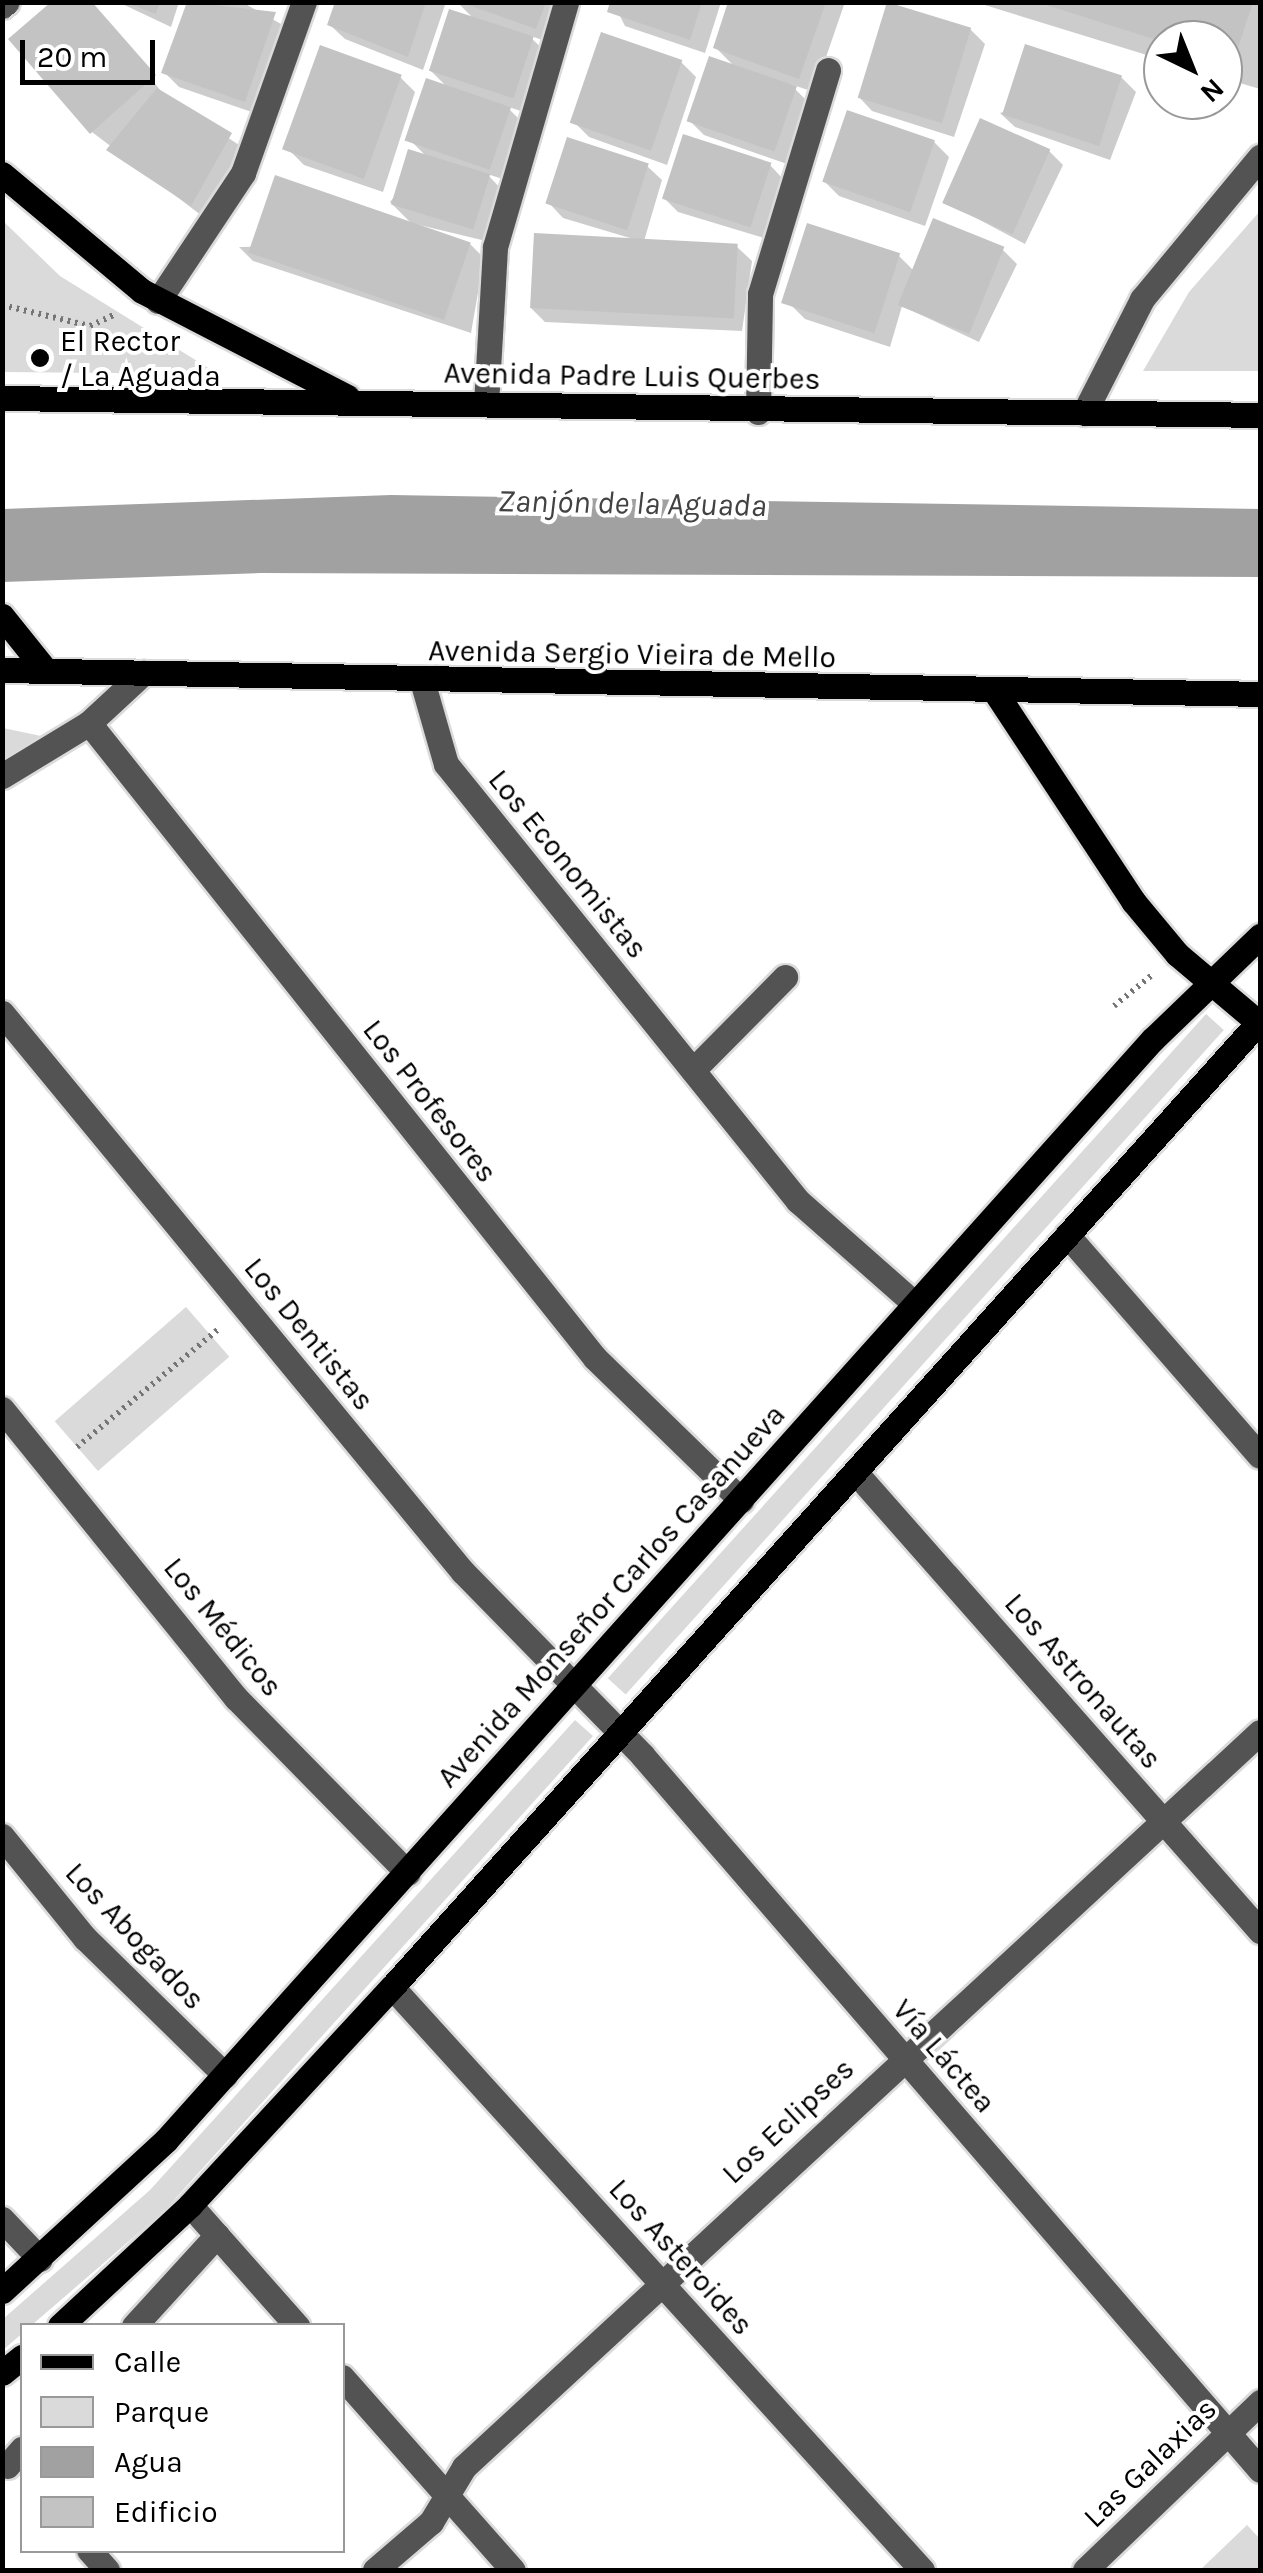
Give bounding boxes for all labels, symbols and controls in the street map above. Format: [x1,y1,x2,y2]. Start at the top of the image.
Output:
scale bar [25,20,160,82]
north arrow [1143,20,1243,120]
text: 20 m [37,39,107,75]
text: N [1194,72,1231,110]
place label: El Rector / La Aguada [60,323,221,394]
marker: El Rector / La Aguada [29,347,51,369]
street label: Avenida Padre Luis Querbes [443,355,821,397]
water label: Zanjón de la Aguada [497,482,767,526]
street label: Avenida Sergio Vieira de Mello [428,632,836,676]
street label: Los Economistas [481,762,655,966]
street label: Los Profesores [355,1012,505,1190]
street label: Los Dentistas [236,1250,382,1418]
street label: Avenida Monseñor Carlos Casanueva [429,1397,793,1795]
street label: Los Médicos [156,1550,290,1704]
street label: Los Astronautas [997,1586,1169,1776]
street label: Los Abogados [58,1855,212,2017]
street label: Vía Láctea [885,1992,1003,2120]
street label: Los Eclipses [714,2051,862,2191]
street label: Los Asteroides [601,2171,761,2343]
legend [20,2323,345,2553]
text: Calle [114,2344,181,2380]
street label: Las Galaxias [1076,2391,1224,2535]
text: Parque [114,2394,209,2430]
text: Agua [114,2444,183,2480]
text: Edificio [114,2494,218,2530]

